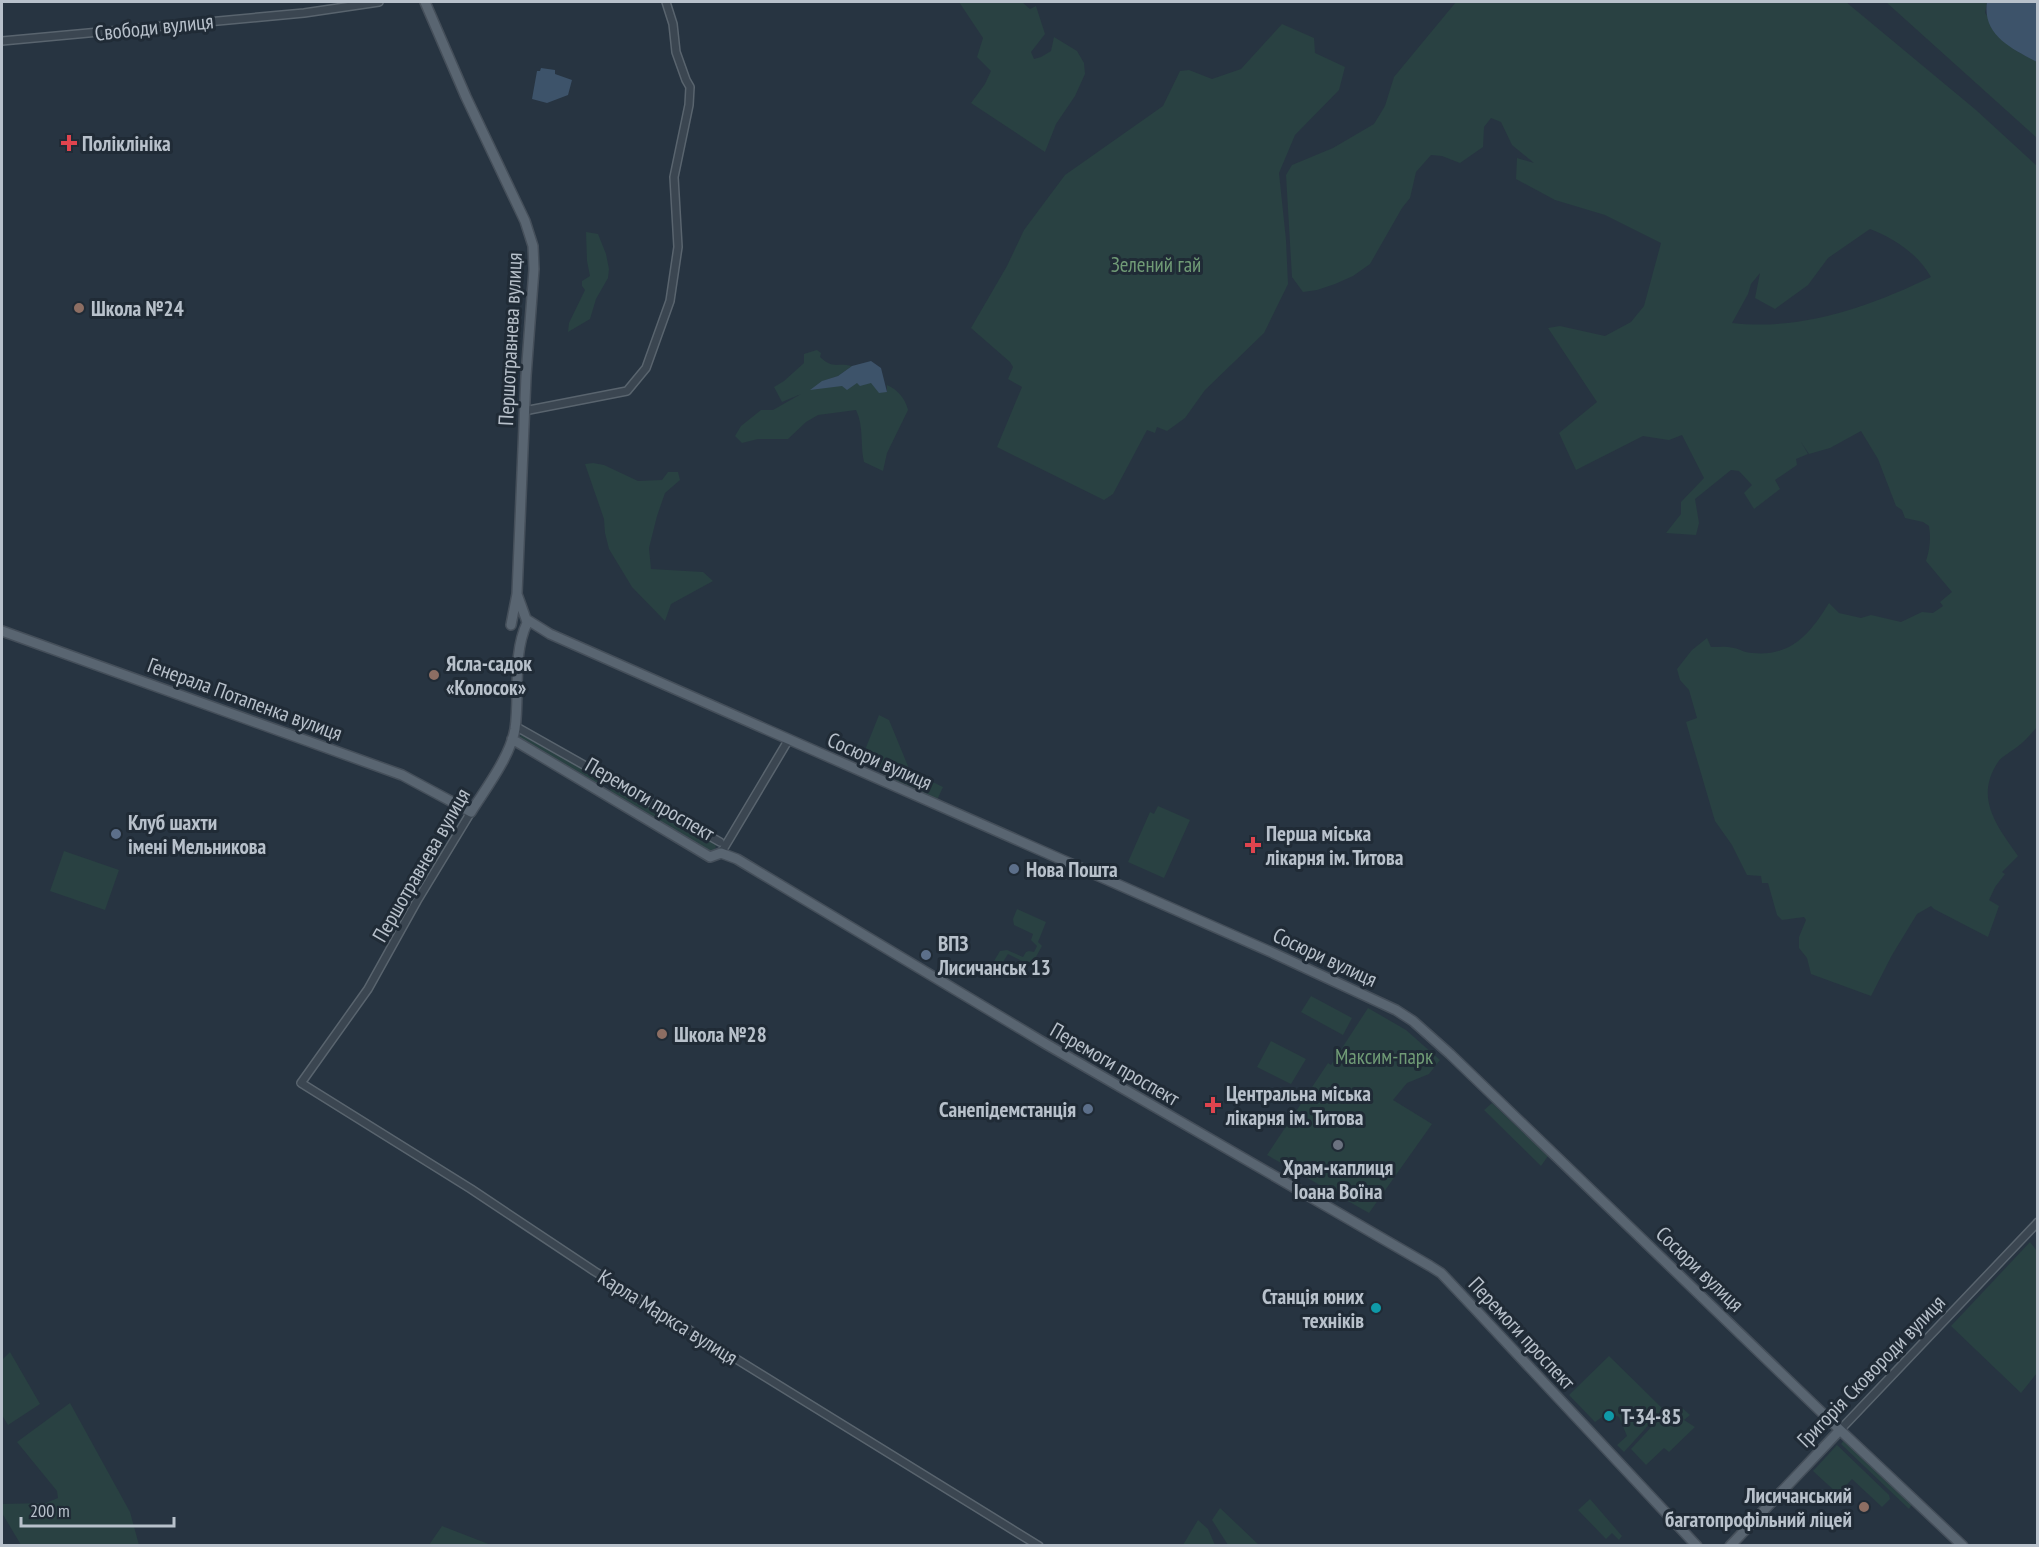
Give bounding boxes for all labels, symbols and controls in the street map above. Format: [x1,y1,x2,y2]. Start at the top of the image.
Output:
street label: Свободи вулиця [93,7,215,47]
place label: Поліклініка [82,130,171,157]
marker: Поліклініка [60,134,78,152]
park label: Зелений гай [1111,251,1201,278]
street label: Першотравнева вулиця [492,252,528,426]
place label: Школа №24 [91,295,184,322]
marker: Школа №24 [72,301,86,315]
place label: Ясла-садок «Колосок» [446,650,532,701]
street label: Генерала Потапенка вулиця [144,651,346,747]
marker: Ясла-садок «Колосок» [427,668,441,682]
street label: Сосюри вулиця [823,726,937,796]
street label: Перемоги проспект [581,751,720,847]
street label: Першотравнева вулиця [366,783,476,947]
place label: Клуб шахти імені Мельникова [128,809,267,860]
place label: Перша міська лікарня ім. Титова [1265,820,1404,871]
marker: Клуб шахти імені Мельникова [109,827,123,841]
marker: Перша міська лікарня ім. Титова [1244,836,1262,854]
place label: Нова Пошта [1026,856,1118,883]
marker: Нова Пошта [1007,862,1021,876]
street label: Сосюри вулиця [1269,921,1381,993]
place label: ВПЗ Лисичанськ 13 [937,930,1051,981]
marker: ВПЗ Лисичанськ 13 [919,948,933,962]
street label: Перемоги проспект [1046,1016,1185,1112]
place label: Школа №28 [674,1021,767,1048]
marker: Школа №28 [655,1027,669,1041]
park label: Максим-парк [1335,1043,1433,1070]
place label: Центральна міська лікарня ім. Титова [1225,1080,1371,1131]
place label: Санепідемстанція [939,1096,1076,1123]
marker: Центральна міська лікарня ім. Титова [1204,1096,1222,1114]
marker: Санепідемстанція [1081,1102,1095,1116]
marker: Храм-каплиця Іоана Воїна [1331,1138,1345,1152]
place label: Храм-каплиця Іоана Воїна [1283,1154,1393,1205]
street label: Сосюри вулиця [1650,1220,1750,1318]
street label: Карла Маркса вулиця [593,1263,743,1371]
street label: Перемоги проспект [1463,1271,1581,1395]
place label: Станція юних техніків [1262,1283,1365,1334]
street label: Григорія Сковороди вулиця [1791,1289,1951,1453]
marker: Станція юних техніків [1369,1301,1383,1315]
place label: Т-34-85 [1621,1403,1681,1430]
marker: Т-34-85 [1602,1409,1616,1423]
place label: Лисичанський багатопрофільний ліцей [1665,1482,1852,1533]
scale bar [21,1490,174,1528]
text: 200 m [30,1499,70,1522]
marker: Лисичанський багатопрофільний ліцей [1857,1500,1871,1514]

